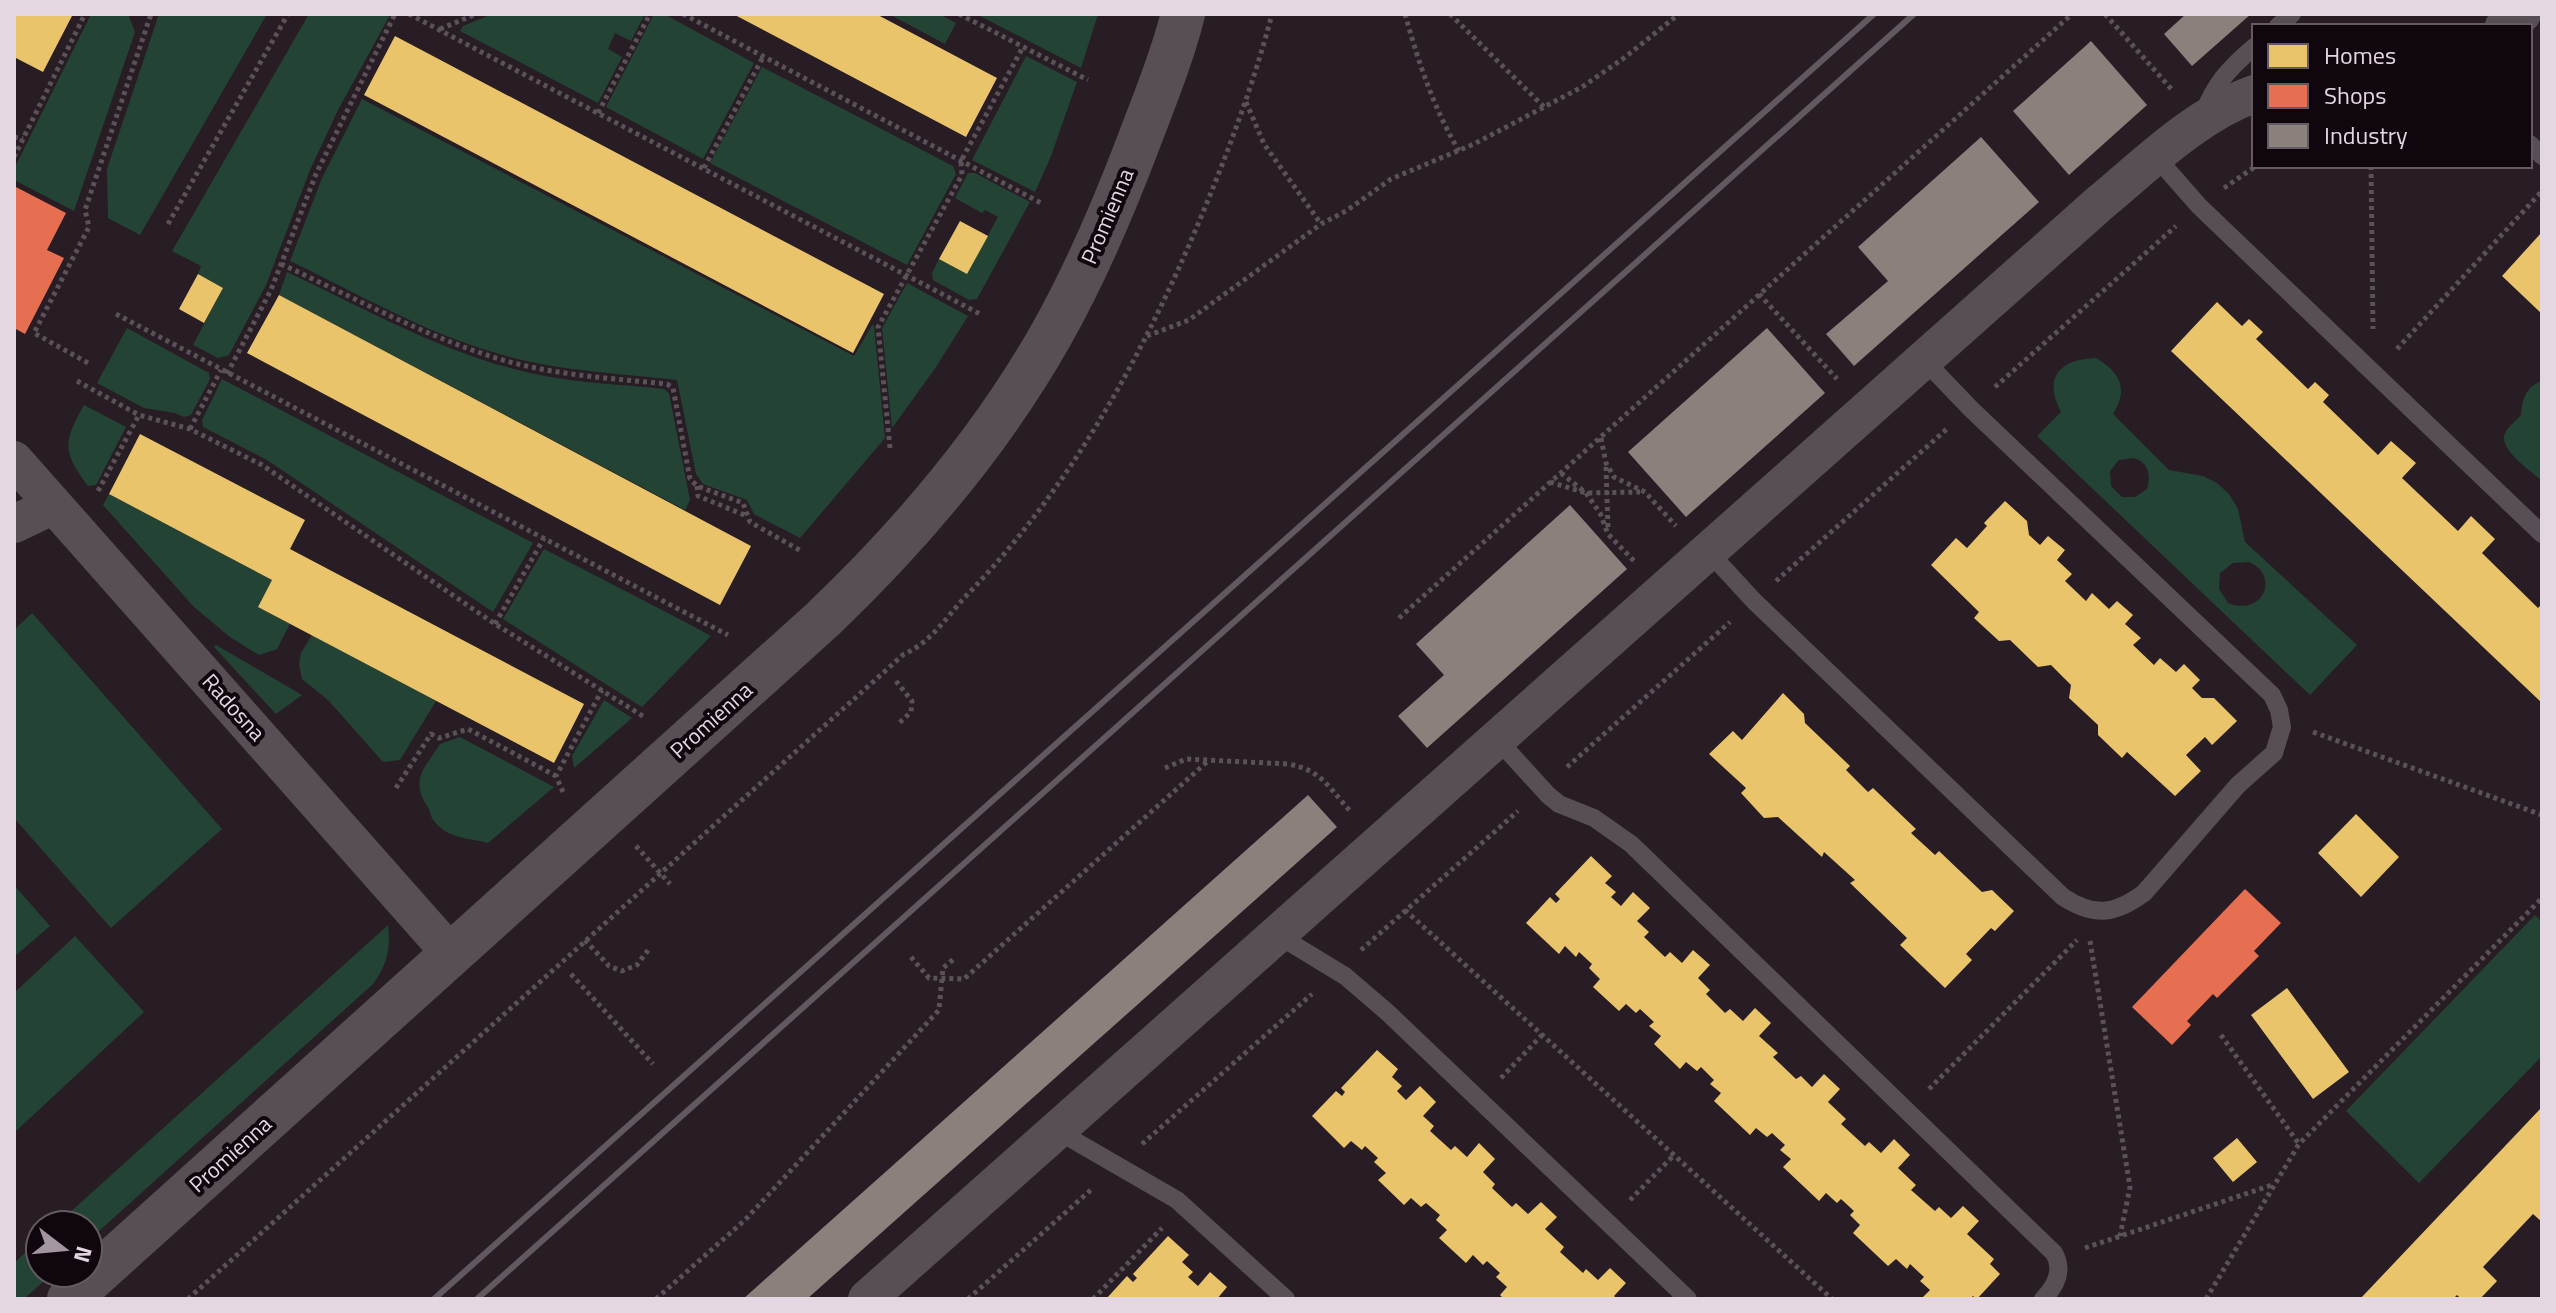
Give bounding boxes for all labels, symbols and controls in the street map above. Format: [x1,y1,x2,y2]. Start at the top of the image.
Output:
legend [2252,24,2532,168]
text: Homes [2324,37,2396,73]
text: Shops [2324,77,2386,113]
text: Industry [2324,117,2408,153]
street label: Promienna [1072,163,1142,269]
street label: Radosna [194,666,274,748]
street label: Promienna [662,674,760,766]
street label: Promienna [181,1108,279,1200]
north arrow [24,1209,104,1289]
text: N [65,1242,102,1267]

